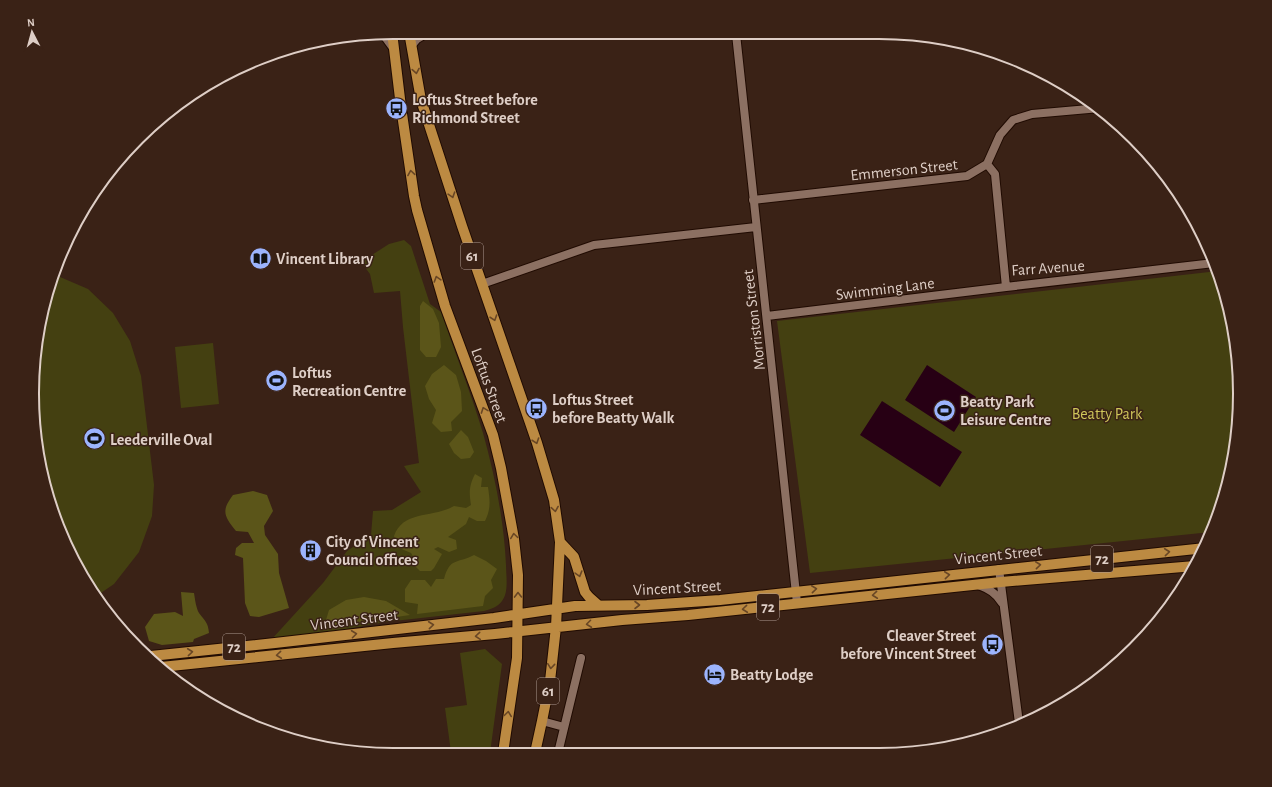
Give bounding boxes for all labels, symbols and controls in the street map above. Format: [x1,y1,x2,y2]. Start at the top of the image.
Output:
north arrow [12,12,52,52]
text: N [27,17,35,28]
one-way arrow [411,67,420,74]
place label: Loftus Street before Richmond Street [412,92,538,126]
bus stop icon: Loftus Street before Richmond Street [384,95,410,121]
street label: Emmerson Street [850,156,959,184]
one-way arrow [407,170,415,176]
one-way arrow [447,192,455,199]
road number: 61 [461,243,483,269]
library icon: Vincent Library [248,245,274,271]
place label: Vincent Library [276,251,374,268]
street label: Farr Avenue [1011,257,1085,279]
street label: Morriston Street [740,269,768,371]
street label: Swimming Lane [835,275,935,303]
one-way arrow [433,276,442,283]
one-way arrow [489,315,498,322]
street label: Loftus Street [468,346,510,425]
place label: Loftus Recreation Centre [292,365,407,399]
sports icon: Loftus Recreation Centre [263,368,289,394]
place label: Loftus Street before Beatty Walk [552,392,675,427]
place label: Beatty Park Leisure Centre [960,394,1051,428]
bus stop icon: Loftus Street before Beatty Walk [524,395,550,421]
sports icon: Beatty Park Leisure Centre [931,397,957,423]
park label: Beatty Park [1072,406,1143,423]
one-way arrow [480,407,488,414]
sports icon: Leederville Oval [81,426,107,452]
place label: Leederville Oval [110,432,212,448]
one-way arrow [532,437,540,444]
one-way arrow [550,506,559,513]
one-way arrow [510,533,519,539]
place label: City of Vincent Council offices [326,534,419,568]
building icon: City of Vincent Council offices [297,537,323,563]
street label: Vincent Street [953,542,1043,568]
road number: 72 [1091,546,1113,572]
one-way arrow [1164,548,1170,557]
one-way arrow [1035,561,1041,570]
one-way arrow [574,570,583,577]
one-way arrow [944,570,950,579]
street label: Vincent Street [633,578,722,598]
one-way arrow [811,585,817,594]
one-way arrow [872,591,878,600]
one-way arrow [514,592,522,598]
road number: 72 [757,594,779,620]
one-way arrow [634,601,640,609]
one-way arrow [742,604,748,613]
street label: Vincent Street [309,607,399,633]
one-way arrow [586,619,592,628]
one-way arrow [428,621,434,630]
place label: Cleaver Street before Vincent Street [840,628,977,662]
one-way arrow [351,630,358,639]
one-way arrow [475,631,481,640]
bus stop icon: Cleaver Street before Vincent Street [979,631,1005,657]
road number: 72 [223,634,245,660]
one-way arrow [187,648,193,657]
one-way arrow [276,650,282,659]
hotel icon: Beatty Lodge [702,661,728,687]
one-way arrow [547,663,556,669]
place label: Beatty Lodge [730,667,814,684]
road number: 61 [537,678,559,704]
one-way arrow [503,711,512,717]

